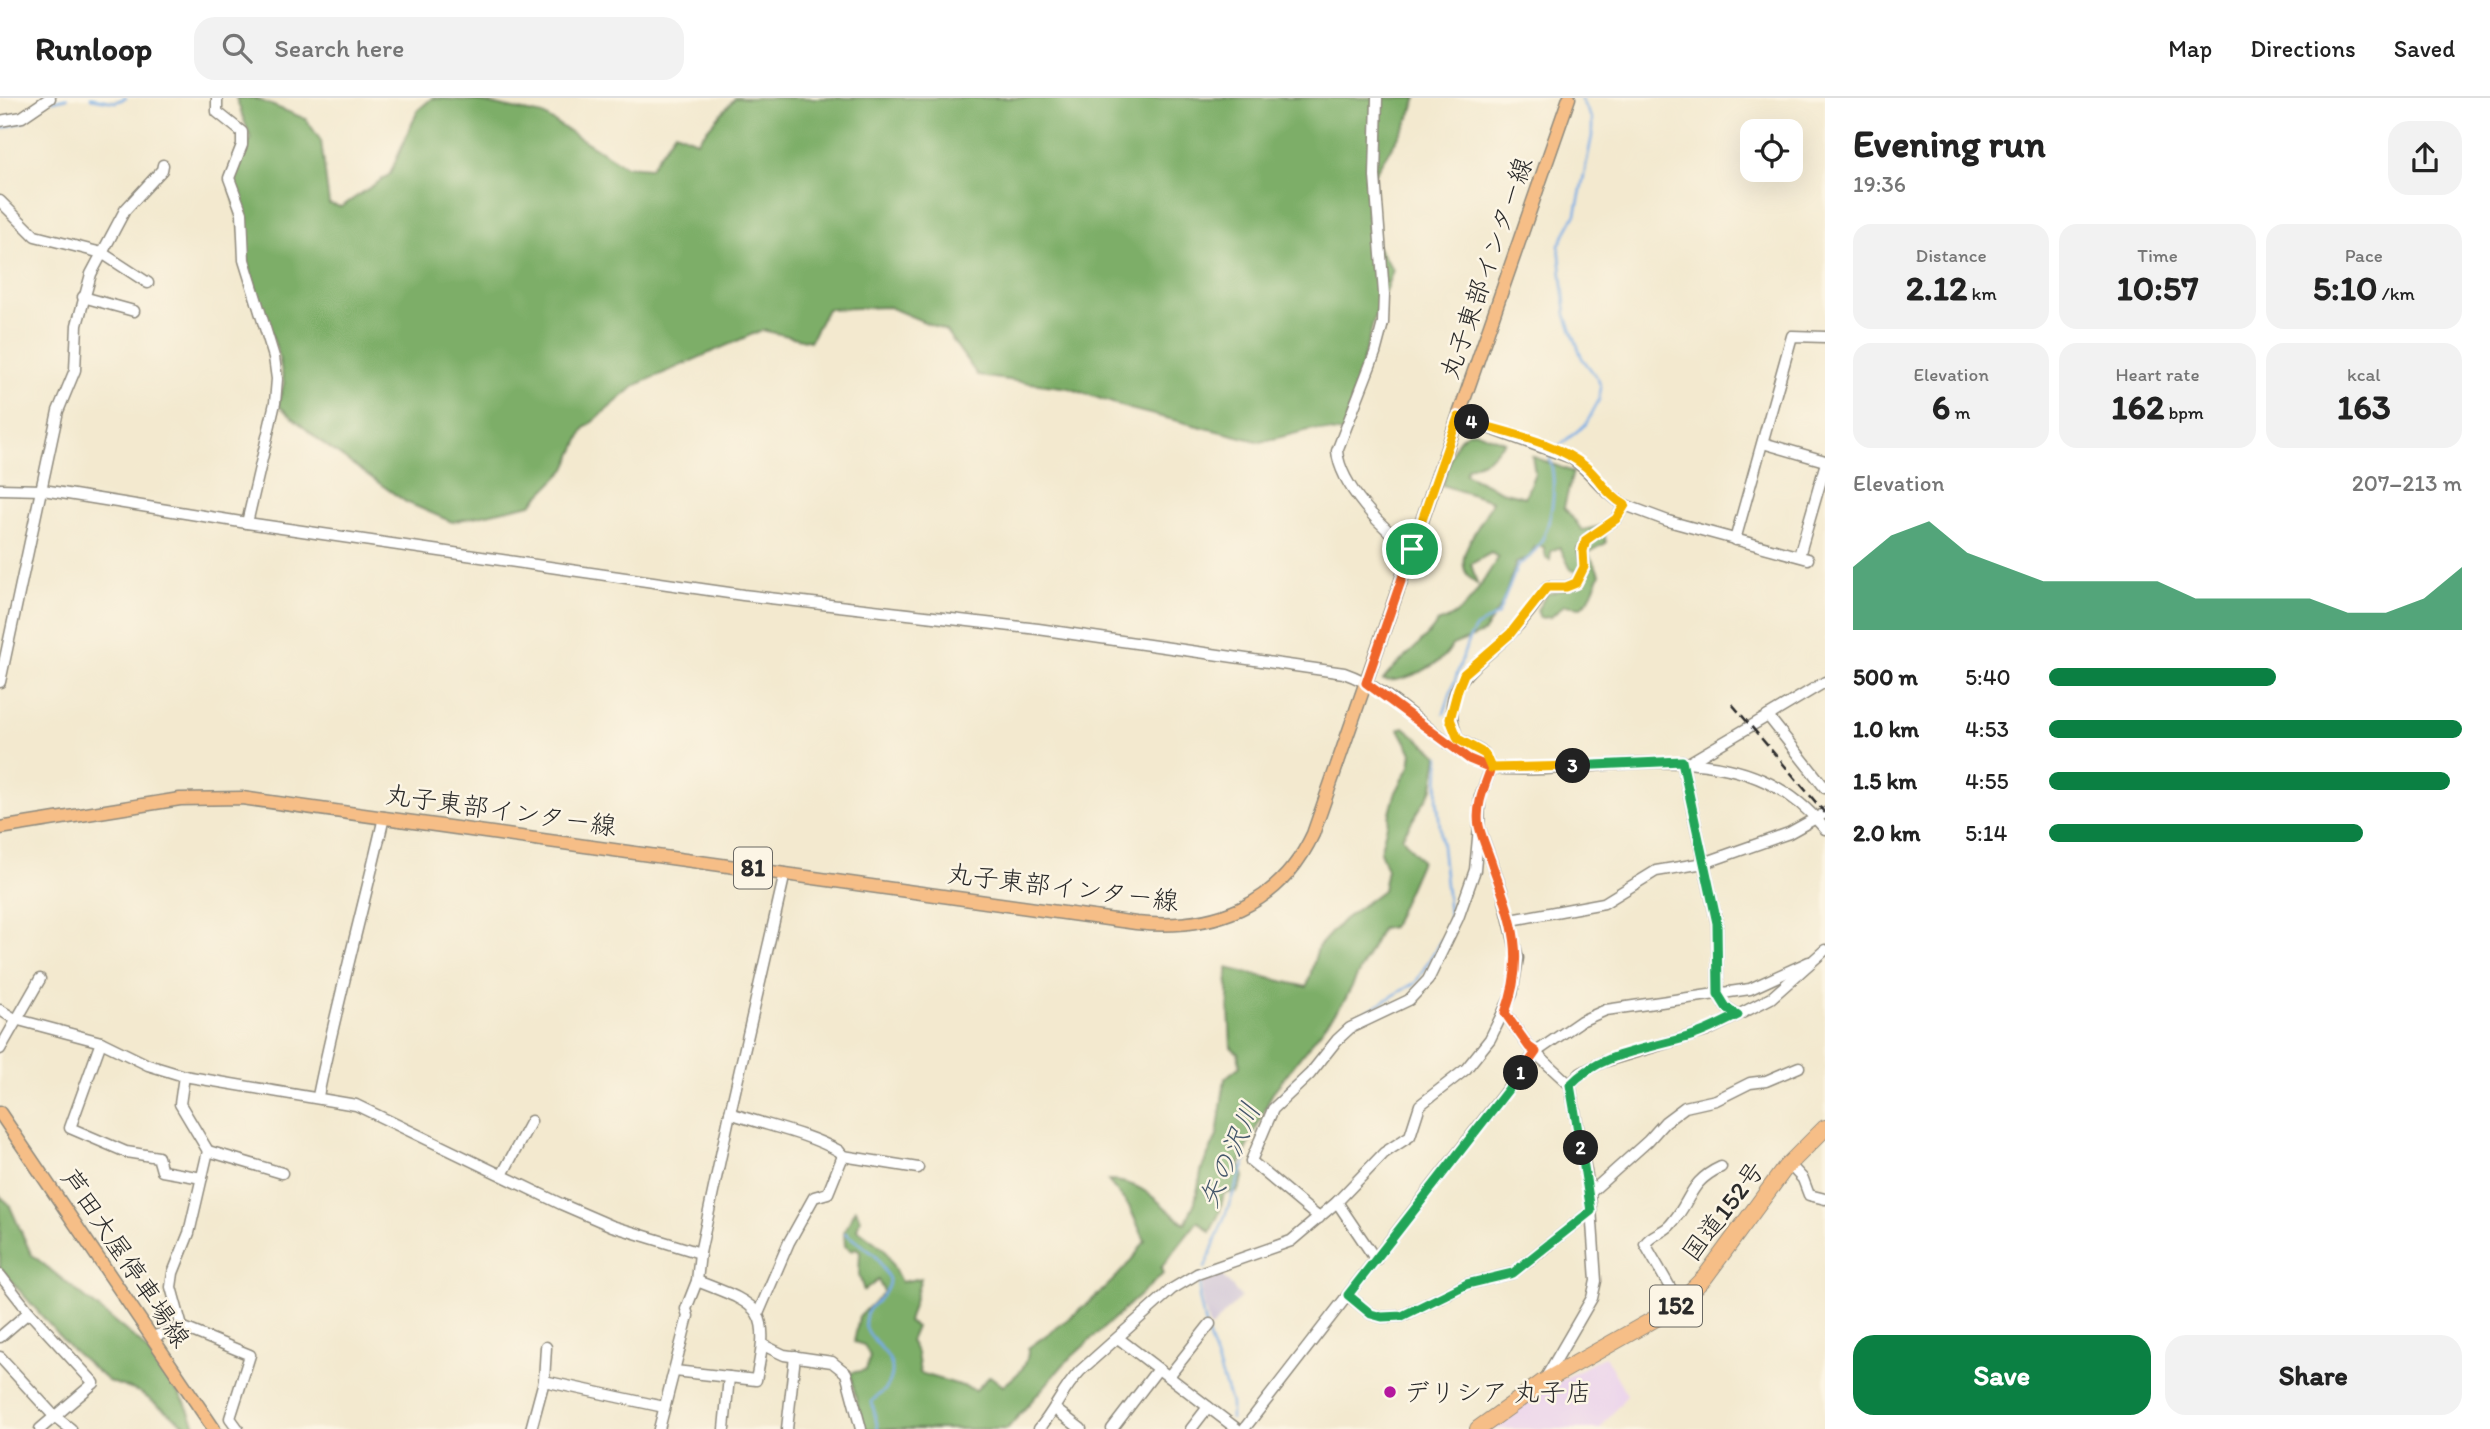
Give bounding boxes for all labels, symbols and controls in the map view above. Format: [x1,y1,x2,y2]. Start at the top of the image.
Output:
search box [194,17,684,80]
text: Runloop [35,29,152,68]
icon: search [218,29,256,67]
text: Search here [274,32,405,64]
text: Map [2168,34,2212,63]
text: Directions [2250,34,2356,63]
text: Saved [2394,34,2455,63]
map controls [1740,119,1803,182]
button: locate [1740,119,1803,182]
text: Evening run [1853,121,2046,167]
button: share [2388,121,2462,195]
street label: 丸子東部インター線 [1433,153,1539,383]
text: 19:36 [1853,170,1906,198]
text: Distance [1916,244,1987,267]
text: Time [2137,244,2178,267]
text: Pace [2345,244,2383,267]
text: 2.12 [1906,267,1967,309]
text: 10:57 [2116,267,2199,309]
text: 5:10 [2313,267,2378,309]
text: km [1967,282,1997,305]
text: /km [2378,282,2415,305]
text: Elevation [1913,363,1989,386]
text: Heart rate [2115,363,2200,386]
text: kcal [2347,363,2381,386]
text: 6 [1932,386,1950,428]
text: 162 [2111,386,2164,428]
text: 163 [2337,386,2391,428]
text: m [1950,401,1971,424]
text: bpm [2164,401,2204,424]
pin: 4 [1454,404,1490,440]
text: 4 [1466,410,1477,433]
text: Elevation [1853,469,1944,497]
text: 207–213 m [2352,469,2462,497]
pin [1382,519,1442,579]
icon: arrive [1393,530,1431,568]
text: 500 m [1853,663,1918,691]
text: 5:40 [1965,663,2011,691]
text: 1.0 km [1853,715,1919,743]
text: 4:53 [1965,715,2009,743]
pin: 3 [1556,748,1590,784]
text: 3 [1567,754,1578,777]
text: 1.5 km [1853,767,1917,795]
text: 4:55 [1965,767,2009,795]
street label: 丸子東部インター線 [383,778,619,842]
text: 2.0 km [1853,819,1921,847]
text: 5:14 [1965,819,2007,847]
road number: 81 [734,848,772,888]
street label: 丸子東部インター線 [945,857,1181,917]
pin: 1 [1504,1056,1538,1090]
text: 1 [1516,1061,1525,1084]
water label: 矢の沢川 [1191,1097,1267,1213]
pin: 2 [1564,1130,1598,1166]
text: 2 [1576,1136,1586,1159]
street label: 国道152号 [1675,1154,1771,1268]
street label: 芦田大屋停車場線 [55,1163,197,1353]
road number: 152 [1650,1286,1702,1326]
button: Save [1853,1335,2151,1415]
button: Share [2165,1335,2462,1415]
place label: デリシア 丸子店 [1404,1376,1592,1408]
marker: デリシア 丸子店 [1382,1384,1398,1400]

